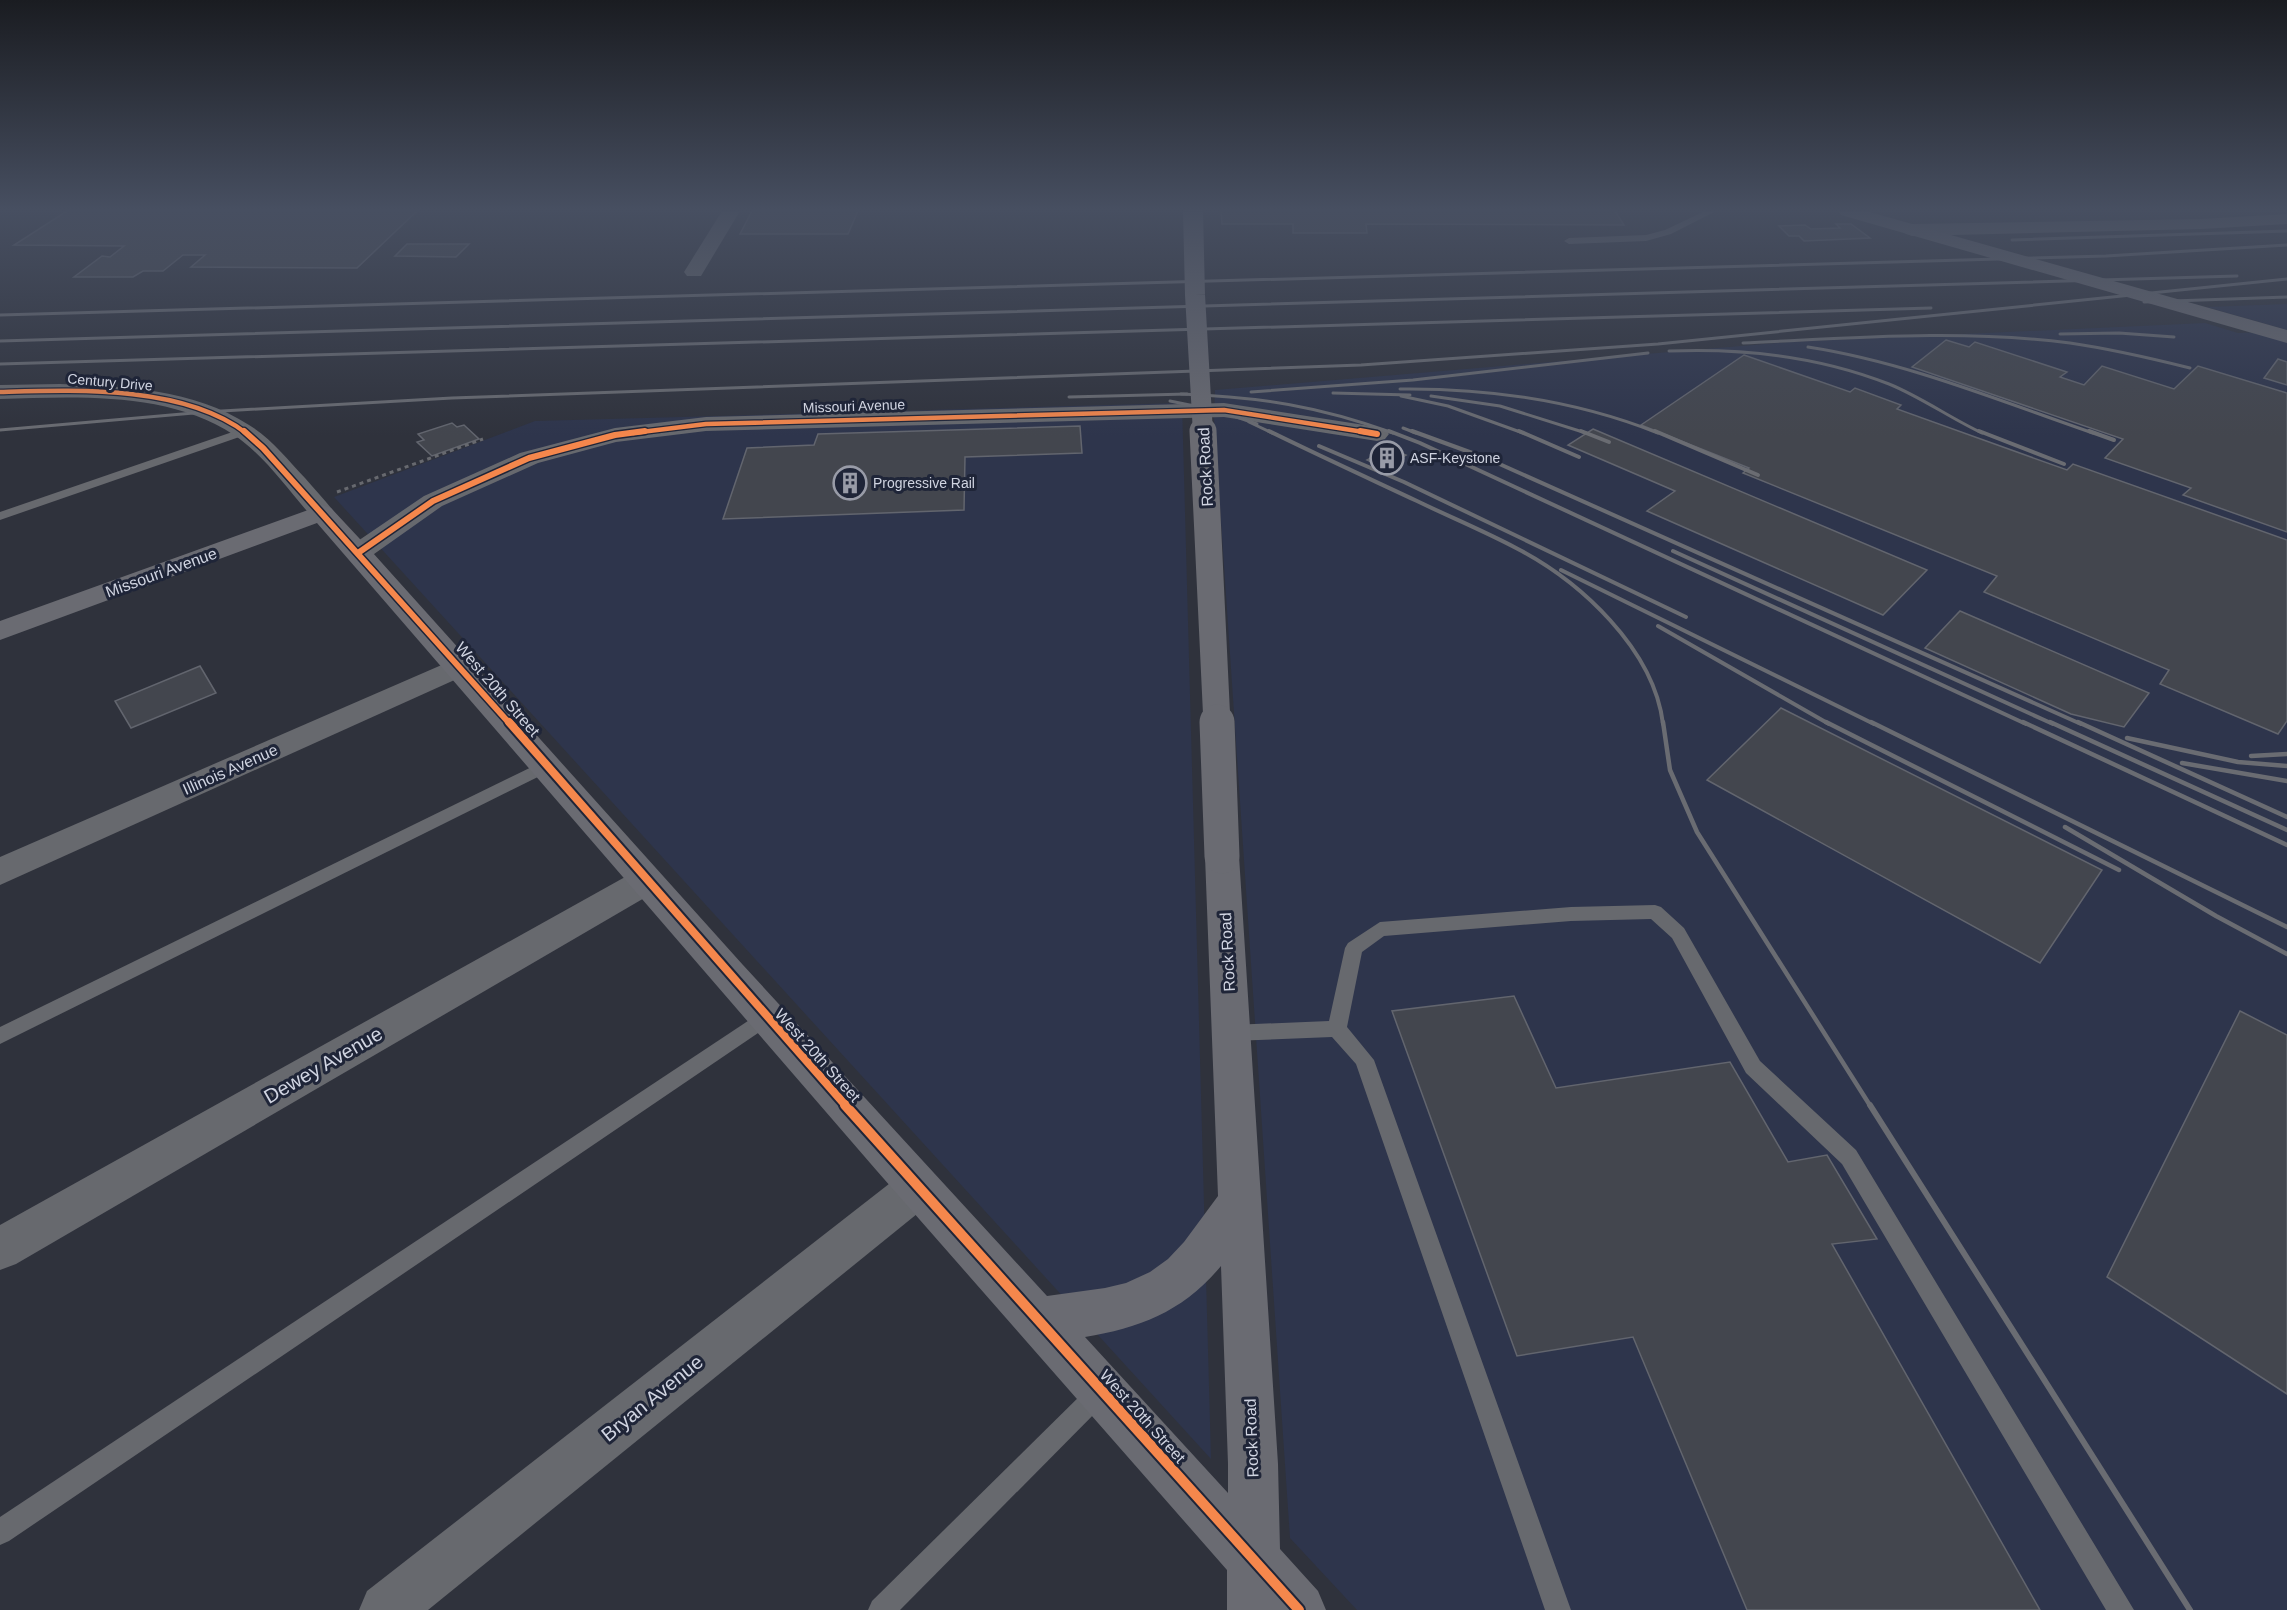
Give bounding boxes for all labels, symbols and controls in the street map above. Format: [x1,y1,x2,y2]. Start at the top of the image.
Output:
street label: Century Drive [67,370,154,394]
street label: Missouri Avenue [803,396,906,416]
street label: Rock Road [1195,427,1216,507]
building icon: ASF-Keystone [1369,440,1405,476]
place label: ASF-Keystone [1410,450,1500,466]
building icon: Progressive Rail [832,465,868,501]
place label: Progressive Rail [873,475,975,491]
street label: Missouri Avenue [103,544,219,600]
street label: West 20th Street [452,639,543,740]
street label: Illinois Avenue [180,741,280,798]
street label: Rock Road [1217,912,1238,992]
street label: West 20th Street [772,1005,864,1106]
street label: Dewey Avenue [260,1022,386,1108]
street label: Bryan Avenue [597,1350,707,1446]
street label: West 20th Street [1097,1366,1189,1467]
street label: Rock Road [1242,1398,1261,1478]

